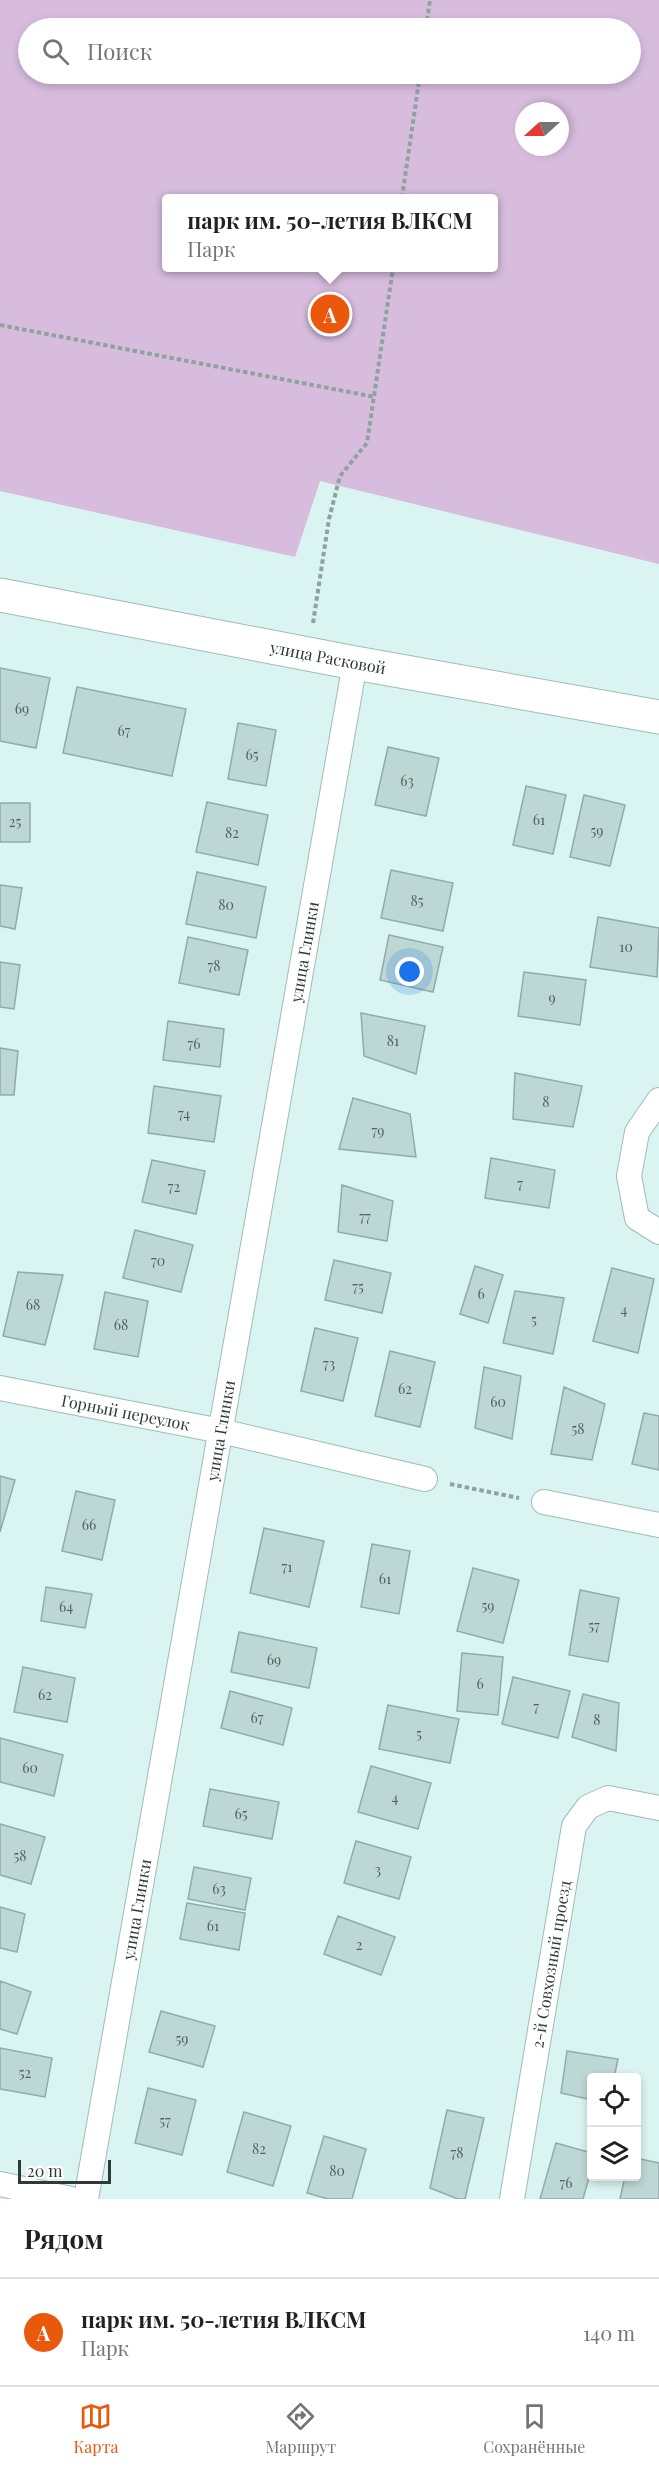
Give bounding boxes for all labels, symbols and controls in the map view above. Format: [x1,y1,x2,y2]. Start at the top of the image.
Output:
search box [18,18,641,84]
icon: search [39,35,72,68]
text: Поиск [87,36,152,66]
north arrow [515,102,569,156]
popup [162,194,498,272]
text: парк им. 50-летия ВЛКСМ [187,205,473,235]
text: Парк [187,235,235,262]
pin: A [310,292,350,336]
street label: улица Расковой [267,636,388,678]
house number: 69 [15,699,29,718]
house number: 67 [118,721,131,740]
house number: 65 [245,745,259,764]
house number: 63 [400,771,414,790]
house number: 61 [533,810,545,829]
house number: 25 [9,812,21,831]
house number: 59 [591,821,603,840]
house number: 82 [225,823,239,842]
house number: 85 [410,891,424,910]
house number: 80 [218,895,234,914]
street label: улица Глинки [285,900,323,1005]
house number: 10 [619,937,633,956]
house number: 78 [208,956,220,975]
your location [395,957,424,986]
house number: 9 [548,988,556,1007]
house number: 81 [387,1031,399,1050]
house number: 76 [188,1034,200,1053]
house number: 8 [542,1092,550,1111]
house number: 74 [178,1104,190,1123]
house number: 79 [372,1121,384,1140]
house number: 7 [517,1174,523,1193]
house number: 72 [168,1177,180,1196]
house number: 77 [359,1207,371,1226]
house number: 70 [151,1251,165,1270]
house number: 75 [352,1277,364,1296]
house number: 6 [477,1284,485,1303]
house number: 68 [26,1295,40,1314]
house number: 4 [621,1300,628,1319]
house number: 5 [531,1310,537,1329]
house number: 68 [114,1315,128,1334]
house number: 73 [323,1354,335,1373]
street label: улица Глинки [201,1378,239,1484]
house number: 62 [398,1379,412,1398]
street label: Горный переулок [60,1389,192,1435]
house number: 60 [490,1392,506,1411]
house number: 58 [571,1419,585,1438]
house number: 66 [82,1515,96,1534]
house number: 71 [282,1557,292,1576]
house number: 61 [379,1569,391,1588]
house number: 59 [482,1596,494,1615]
house number: 64 [59,1597,73,1616]
house number: 57 [588,1616,600,1635]
house number: 69 [267,1650,281,1669]
house number: 6 [476,1674,484,1693]
house number: 62 [38,1685,52,1704]
house number: 7 [533,1697,539,1716]
house number: 67 [251,1708,264,1727]
house number: 8 [593,1710,601,1729]
house number: 5 [416,1724,422,1743]
house number: 60 [22,1758,38,1777]
house number: 4 [392,1788,399,1807]
house number: 65 [234,1804,248,1823]
house number: 58 [13,1846,27,1865]
street label: улица Глинки [117,1857,155,1962]
house number: 3 [375,1860,381,1879]
street label: 2-й Совхозный проезд [526,1878,575,2050]
house number: 63 [212,1879,226,1898]
house number: 61 [207,1916,219,1935]
house number: 2 [356,1935,363,1954]
house number: 59 [176,2029,188,2048]
house number: 52 [19,2063,32,2082]
map controls [587,2073,641,2181]
button: locate [587,2073,641,2127]
house number: 57 [159,2111,171,2130]
button: layers [587,2127,641,2181]
house number: 82 [252,2139,266,2158]
house number: 78 [451,2143,463,2162]
scale bar [18,2157,111,2184]
text: 20 m [27,2160,62,2181]
house number: 80 [329,2161,345,2180]
house number: 76 [560,2173,572,2192]
text: Рядом [24,2221,103,2256]
text: парк им. 50-летия ВЛКСМ [81,2304,366,2334]
text: A [37,2319,50,2346]
text: 140 m [583,2319,635,2346]
text: Парк [81,2334,129,2361]
tab: Карта [74,2400,118,2457]
tab: Маршрут [266,2400,336,2457]
tab: Сохранённые [483,2400,585,2457]

